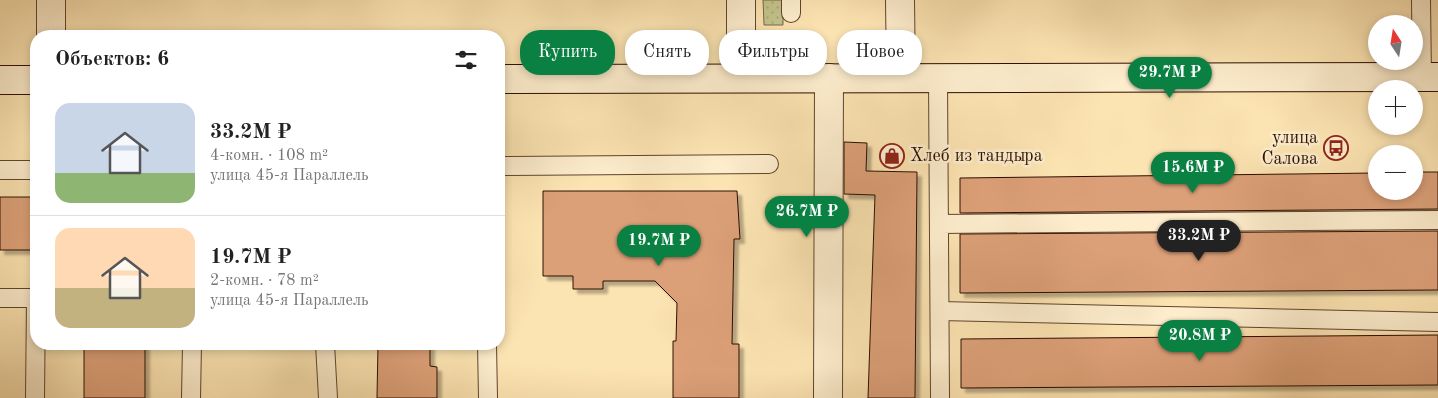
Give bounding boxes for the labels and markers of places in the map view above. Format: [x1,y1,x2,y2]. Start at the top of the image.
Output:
pin: 29.7M ₽ [1124,56,1216,99]
place label: улица Салова [1262,129,1318,168]
bus stop icon: улица Салова [1323,135,1349,161]
shop icon: Хлеб из тандыра [879,143,905,169]
place label: Хлеб из тандыра [910,147,1043,165]
pin: 15.6M ₽ [1147,152,1239,194]
pin: 26.7M ₽ [761,196,853,238]
pin: 33.2M ₽ [1153,220,1245,262]
pin: 19.7M ₽ [613,224,705,267]
pin: 20.8M ₽ [1154,320,1246,362]

